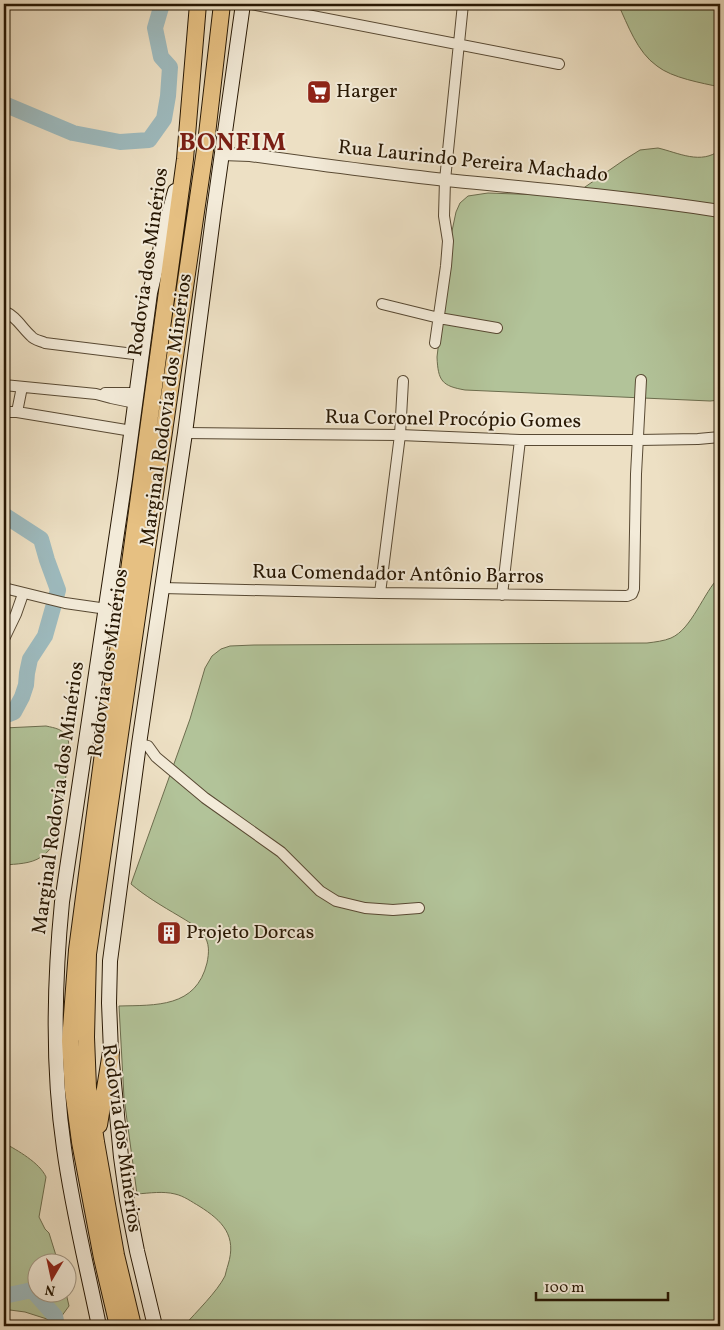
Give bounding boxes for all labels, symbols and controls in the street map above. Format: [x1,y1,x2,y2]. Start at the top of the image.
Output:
place label: Harger [336,78,397,106]
supermarket icon: Harger [306,79,332,105]
district label: BONFIM [179,126,287,161]
street label: Rua Laurindo Pereira Machado [337,134,609,190]
street label: Rodovia dos Minérios [122,166,176,358]
street label: Marginal Rodovia dos Minérios [134,272,200,548]
street label: Rua Coronel Procópio Gomes [325,404,581,436]
street label: Rua Comendador Antônio Barros [252,558,544,592]
street label: Rodovia dos Minérios [82,567,136,759]
street label: Marginal Rodovia dos Minérios [26,660,92,936]
place label: Projeto Dorcas [186,919,314,947]
building icon: Projeto Dorcas [156,920,182,946]
street label: Rodovia dos Minérios [94,1042,148,1234]
north arrow [28,1252,78,1302]
scale bar [536,1270,669,1302]
text: 100 m [544,1278,584,1299]
text: N [44,1279,57,1300]

